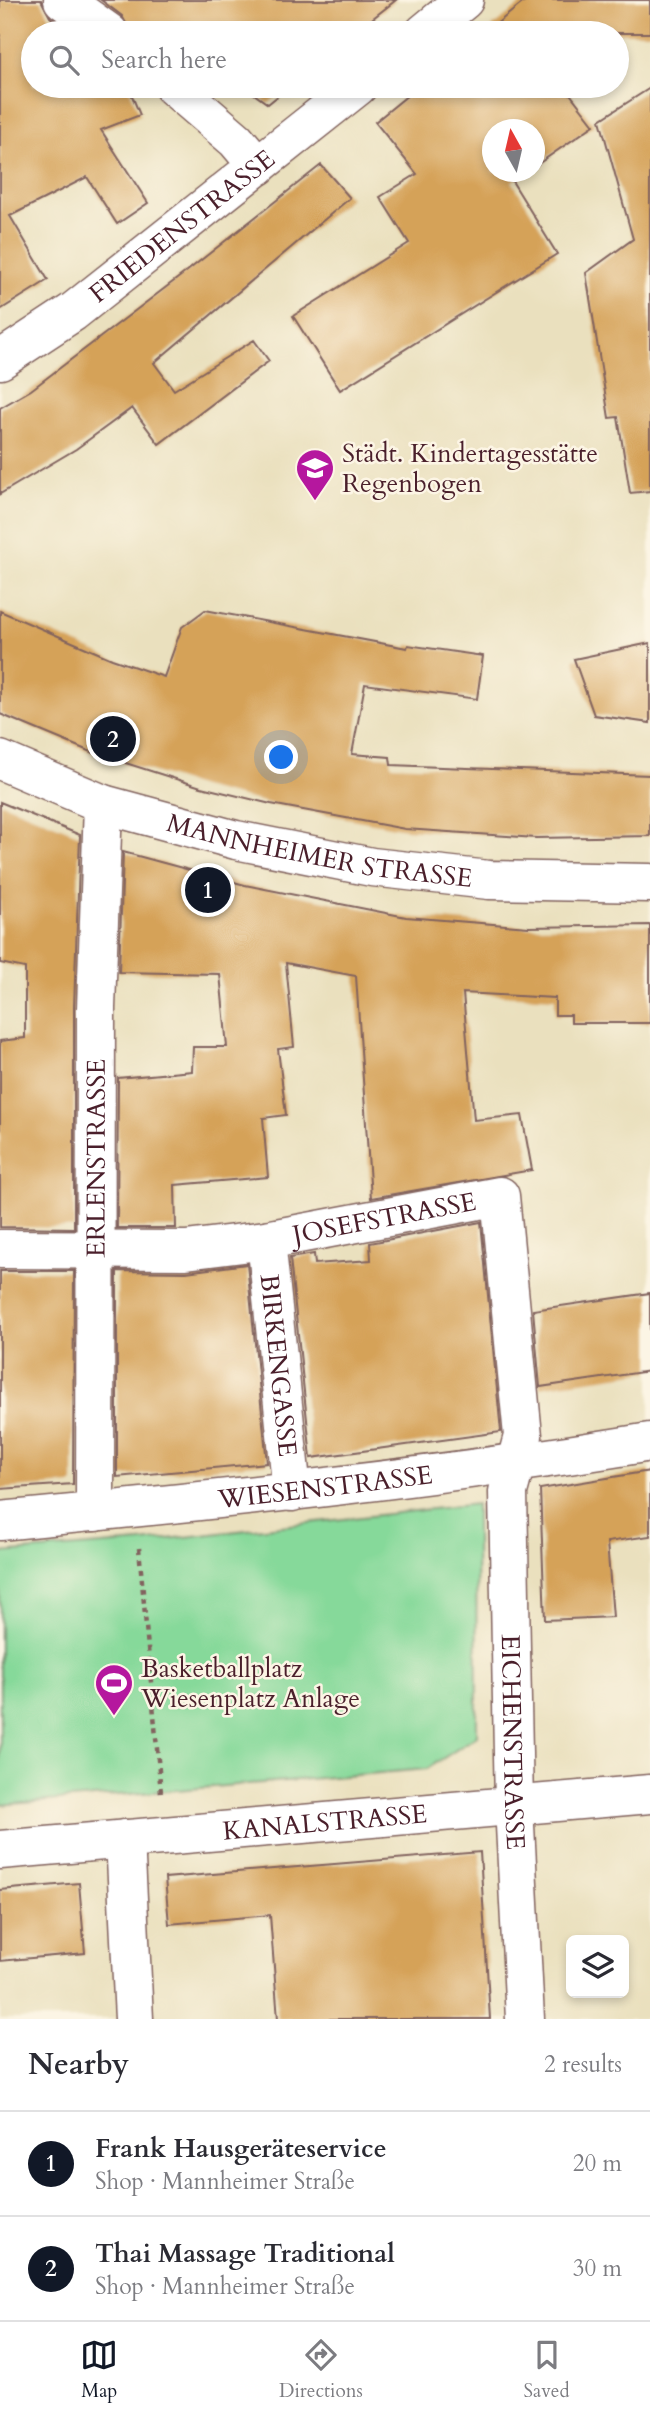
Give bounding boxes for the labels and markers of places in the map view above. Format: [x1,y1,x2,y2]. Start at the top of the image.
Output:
place label: Städt. Kindertagesstätte Regenbogen [342,436,598,501]
school or university icon: Städt. Kindertagesstätte Regenbogen [294,447,336,502]
pin: 2 [90,713,136,765]
pin: 1 [185,864,231,916]
place label: Basketballplatz Wiesenplatz Anlage [140,1651,360,1716]
sports icon: Basketballplatz Wiesenplatz Anlage [93,1662,135,1717]

